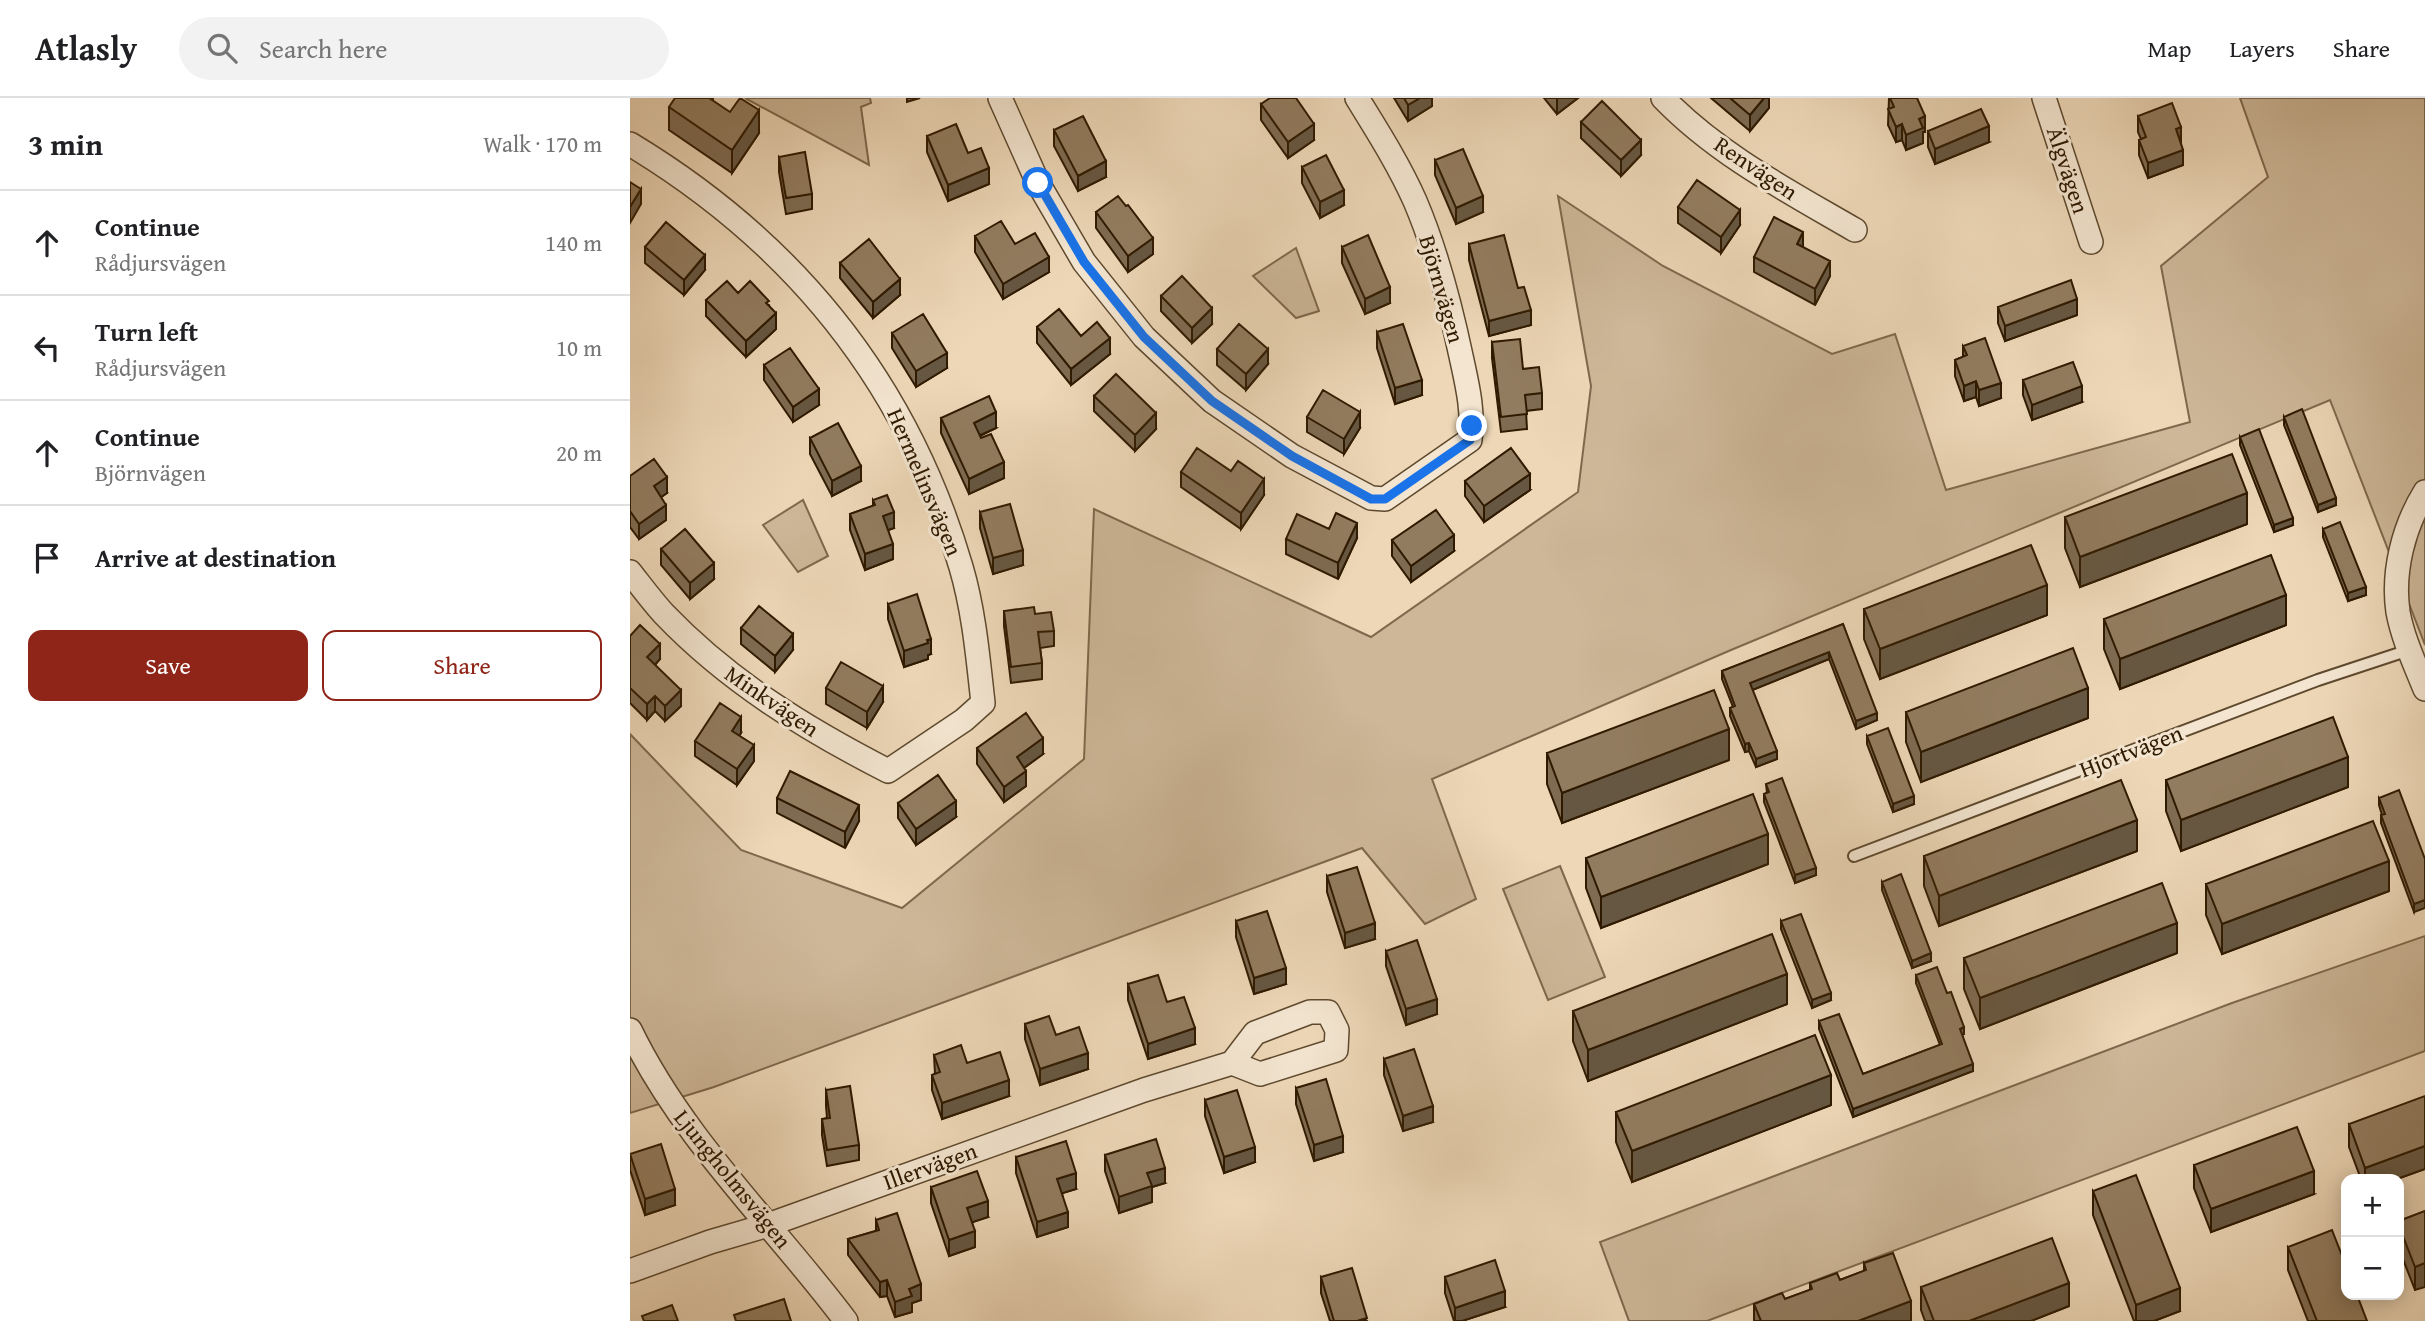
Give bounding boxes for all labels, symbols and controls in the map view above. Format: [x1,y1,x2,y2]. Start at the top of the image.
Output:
search box [179,17,669,80]
text: Atlasly [35,24,137,72]
icon: search [203,29,241,67]
text: Search here [259,29,387,68]
text: Map [2148,31,2191,66]
text: Layers [2229,31,2295,66]
text: Share [2333,31,2390,66]
text: 3 min [28,122,103,166]
street label: Älgvägen [2039,122,2098,218]
text: Walk · 170 m [483,127,602,160]
street label: Renvägen [1708,128,1805,208]
route start [1022,167,1053,198]
text: Continue [95,207,200,246]
icon: ahead [28,224,66,262]
text: 140 m [545,226,602,259]
street label: Björnvägen [1411,231,1474,347]
text: Rådjursvägen [95,246,226,279]
text: Turn left [95,312,198,351]
icon: left [28,329,66,367]
text: 10 m [556,331,602,364]
text: Rådjursvägen [95,351,226,384]
street label: Hermelinsvägen [879,403,971,561]
route end [1456,410,1487,441]
text: Continue [95,417,200,456]
icon: ahead [28,434,66,472]
text: 20 m [556,436,602,469]
text: Björnvägen [95,456,206,489]
text: Arrive at destination [95,538,336,577]
icon: arrive [28,539,66,577]
button: Save [28,630,308,701]
button: Share [322,630,602,701]
street label: Minkvägen [719,657,826,744]
street label: Hjortvägen [2074,716,2187,785]
street label: Ljungholmsvägen [667,1102,800,1255]
street label: Illervägen [878,1133,981,1198]
map controls [2341,1174,2404,1300]
button: + [2341,1174,2404,1237]
button: − [2341,1237,2404,1300]

